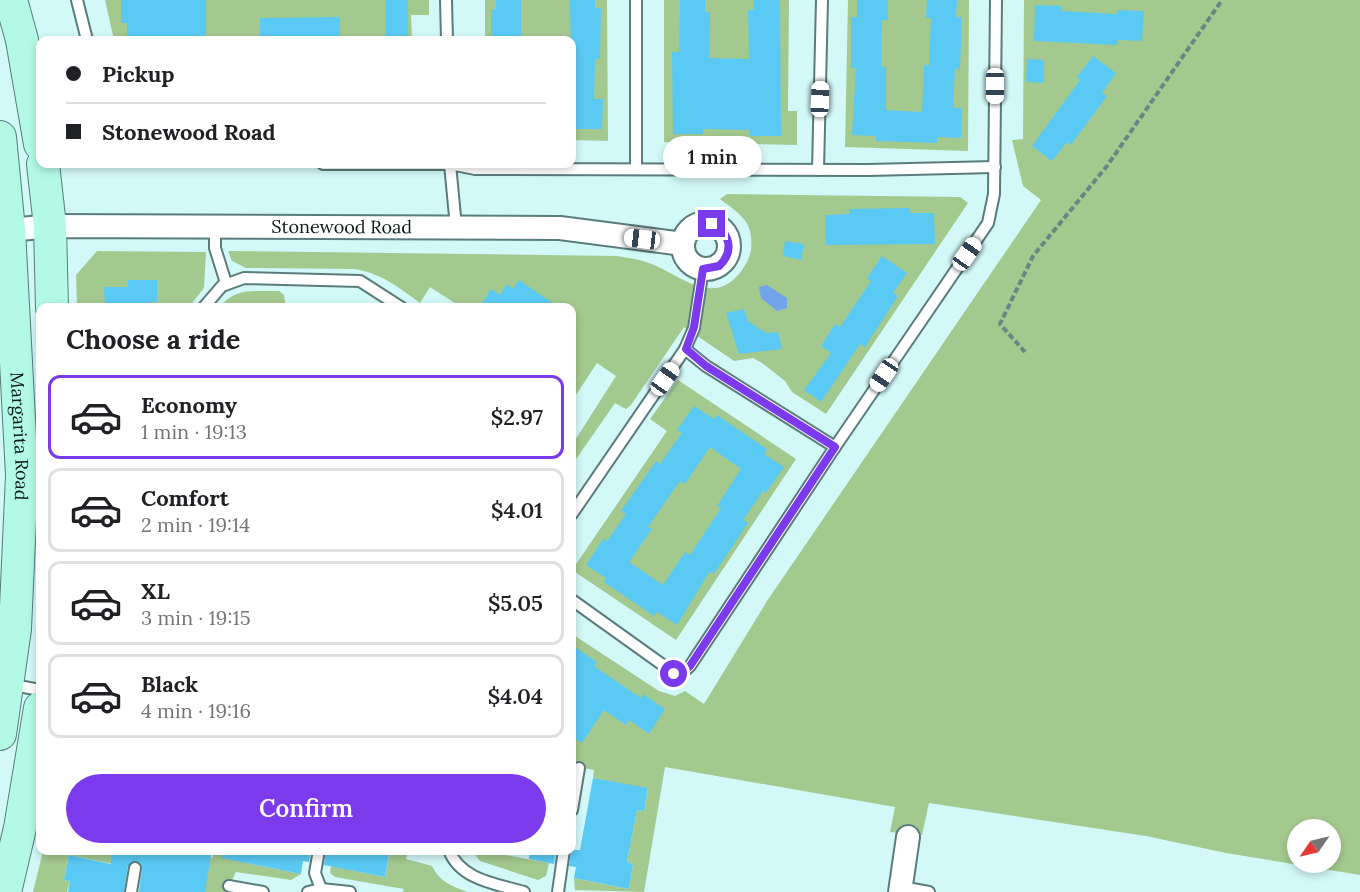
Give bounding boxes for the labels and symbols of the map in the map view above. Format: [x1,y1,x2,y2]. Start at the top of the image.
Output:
car [986,68,1004,104]
car [810,81,830,117]
callout: 1 min [662,137,762,179]
route end [698,210,725,237]
street label: Stonewood Road [271,215,412,238]
car [623,228,661,250]
car [949,234,985,274]
car [866,355,902,395]
car [647,359,683,399]
street label: Margarita Road [6,371,34,501]
route start [660,660,687,687]
north arrow [1287,819,1341,873]

